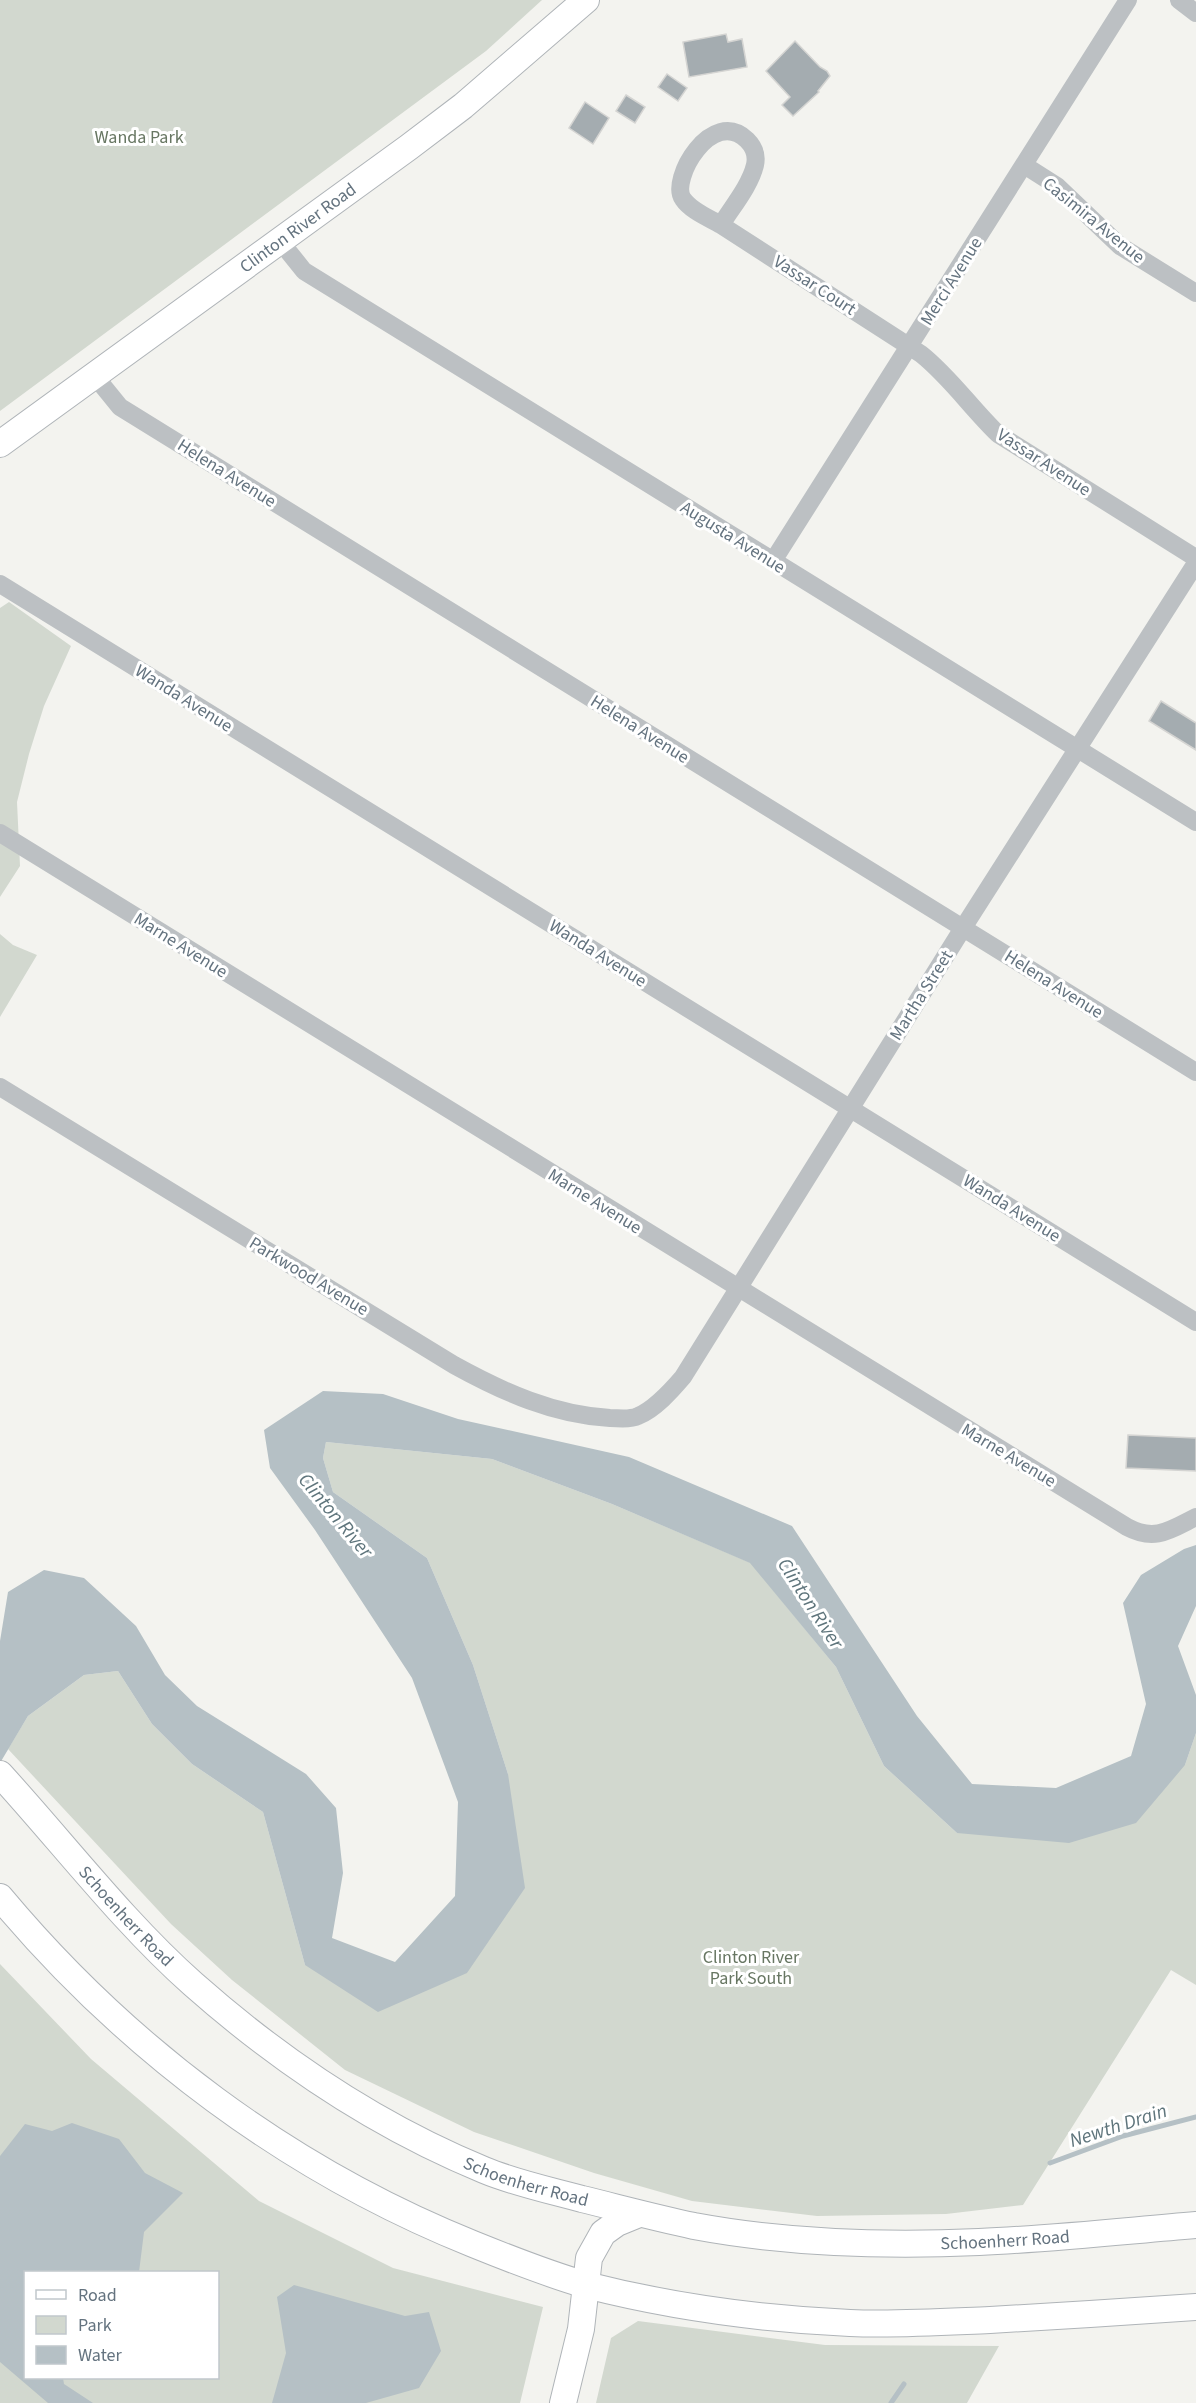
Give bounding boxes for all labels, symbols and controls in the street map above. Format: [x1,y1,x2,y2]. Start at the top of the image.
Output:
park label: Wanda Park [94,125,184,150]
street label: Casimira Avenue [1037,171,1150,269]
street label: Clinton River Road [235,177,362,279]
street label: Merci Avenue [914,232,989,330]
street label: Vassar Court [768,249,861,322]
street label: Vassar Avenue [992,423,1096,502]
street label: Helena Avenue [173,433,281,514]
street label: Augusta Avenue [675,495,790,580]
street label: Wanda Avenue [130,658,237,738]
street label: Helena Avenue [586,689,694,770]
street label: Marne Avenue [129,907,232,984]
street label: Wanda Avenue [544,913,651,993]
street label: Helena Avenue [1000,944,1108,1025]
street label: Martha Street [884,945,959,1045]
street label: Marne Avenue [543,1163,646,1240]
street label: Wanda Avenue [958,1168,1065,1248]
street label: Parkwood Avenue [244,1231,373,1322]
street label: Marne Avenue [957,1417,1061,1494]
water label: Clinton River [291,1467,380,1565]
water label: Clinton River [770,1553,851,1655]
street label: Schoenherr Road [72,1860,179,1973]
park label: Clinton River Park South [703,1945,800,1991]
water label: Newth Drain [1066,2097,1171,2155]
street label: Schoenherr Road [459,2151,591,2213]
street label: Schoenherr Road [940,2224,1071,2256]
legend [24,2271,219,2379]
text: Road [78,2283,117,2308]
text: Park [78,2313,112,2338]
text: Water [78,2343,122,2368]

